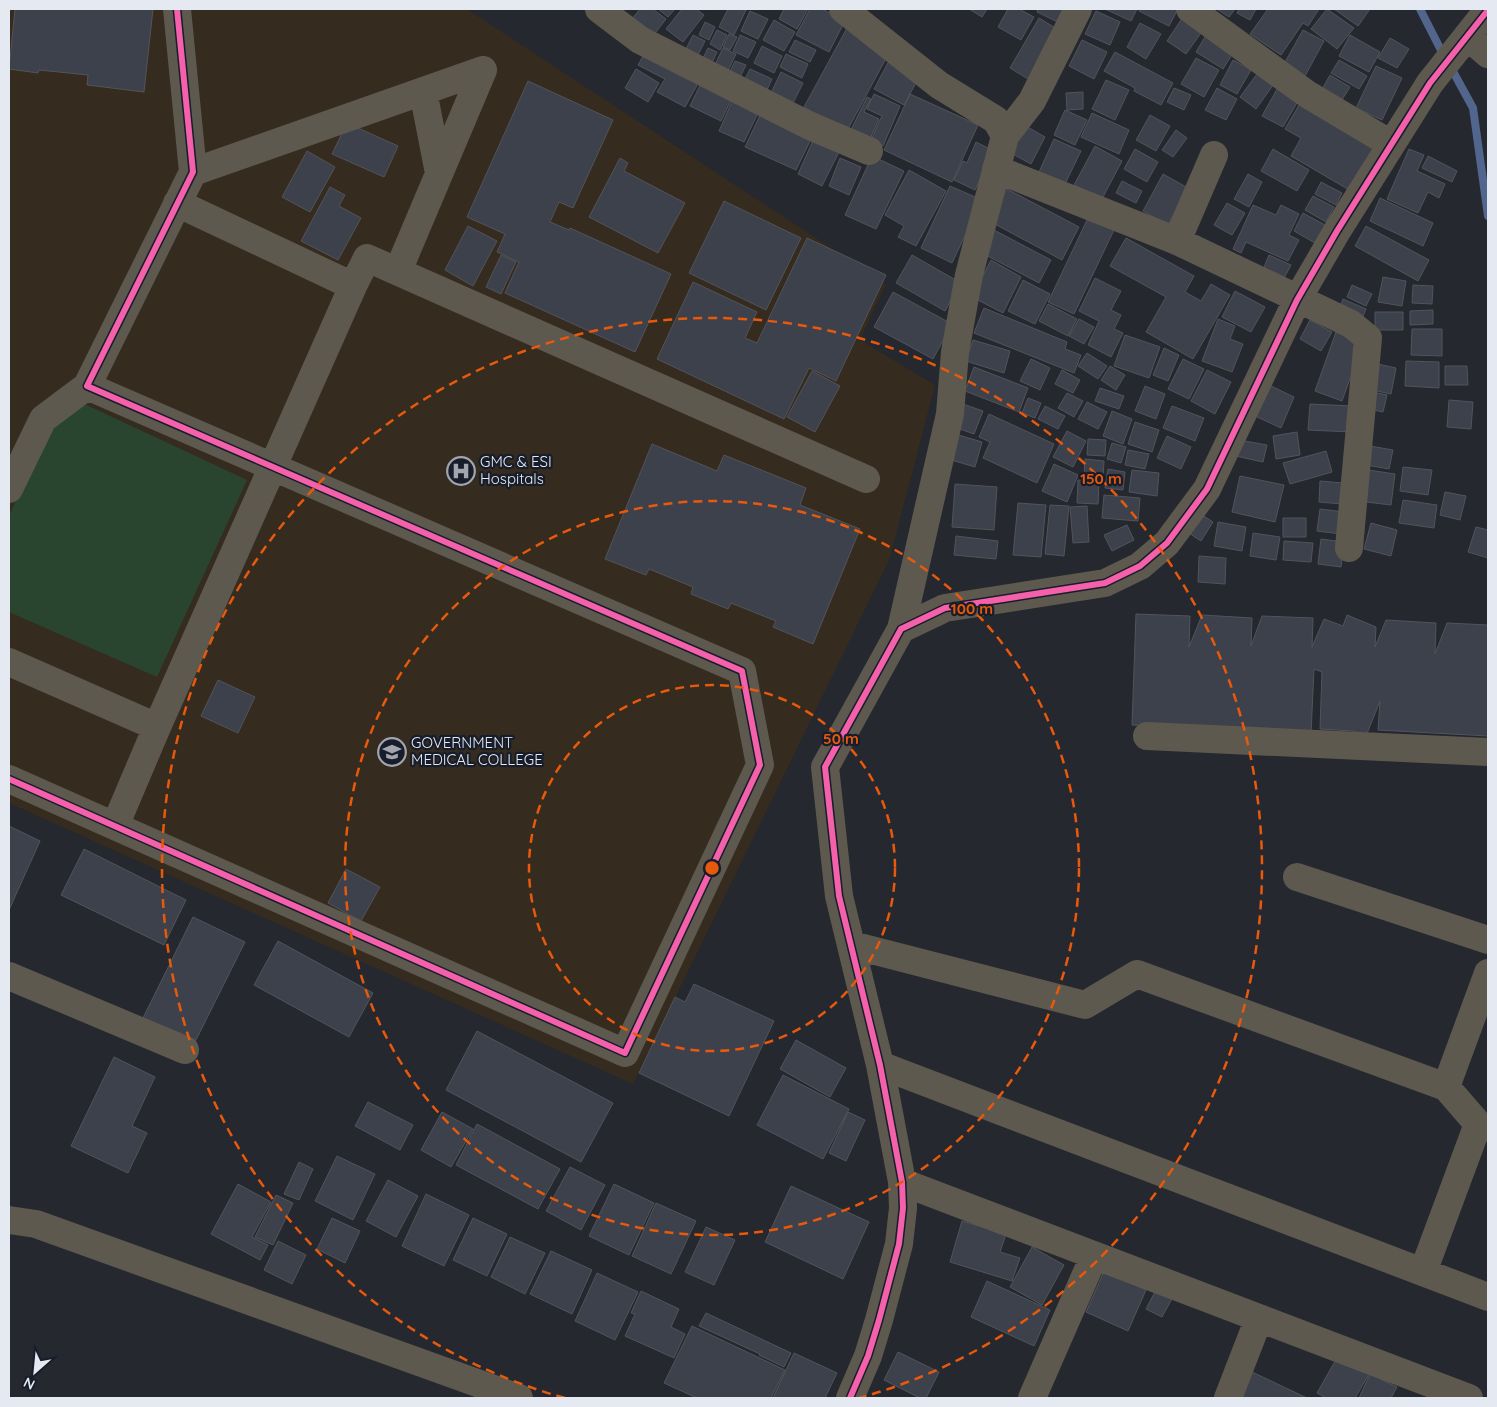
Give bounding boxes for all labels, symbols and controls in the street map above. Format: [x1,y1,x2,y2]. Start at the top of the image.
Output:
place label: GMC & ESI Hospitals [480,452,552,488]
hospital icon: GMC & ESI Hospitals [446,456,476,486]
text: 150 m [1080,469,1122,488]
text: 100 m [951,599,993,618]
text: 50 m [823,729,859,748]
place label: GOVERNMENT MEDICAL COLLEGE [411,733,543,769]
school or university icon: GOVERNMENT MEDICAL COLLEGE [377,737,407,767]
centre of rings [703,859,721,877]
north arrow [10,1347,60,1397]
text: N [20,1373,38,1394]

